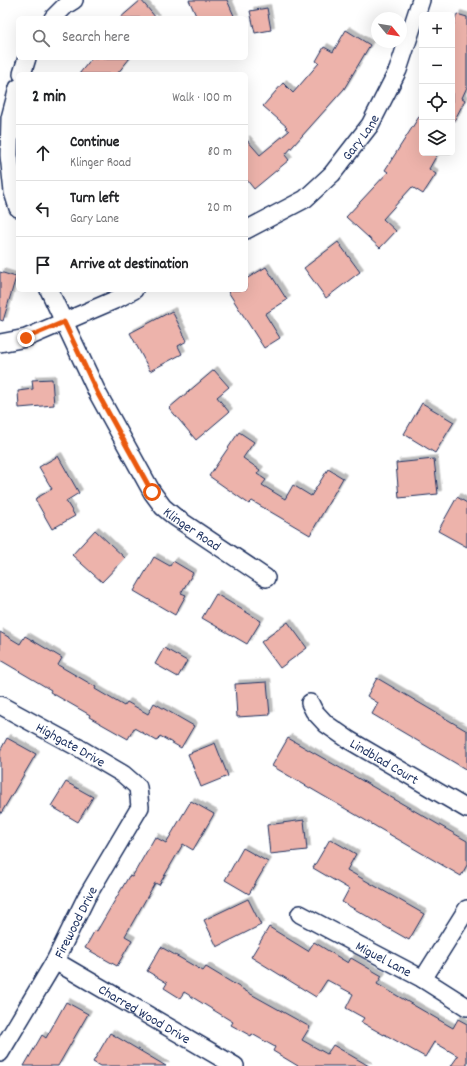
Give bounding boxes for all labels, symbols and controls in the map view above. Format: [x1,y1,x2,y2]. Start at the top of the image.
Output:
north arrow [371,12,407,48]
map controls [419,12,455,156]
button: + [419,12,455,48]
search box [16,16,248,60]
icon: search [30,27,52,49]
text: Search here [62,27,130,49]
button: − [419,48,455,84]
button: locate [419,84,455,120]
text: 2 min [32,86,66,110]
text: Walk · 100 m [172,89,232,108]
street label: Gary Lane [338,112,386,165]
button: layers [419,120,455,156]
text: Continue [70,132,119,154]
icon: ahead [32,142,54,164]
text: 80 m [208,143,232,162]
text: Klinger Road [70,154,131,173]
text: Turn left [70,188,119,210]
icon: left [32,198,54,220]
text: 20 m [207,199,232,218]
text: Gary Lane [70,210,119,229]
icon: arrive [32,254,54,276]
text: Arrive at destination [70,254,188,276]
route end [17,329,35,347]
route start [143,483,161,501]
street label: Klinger Road [158,503,224,557]
street label: Highgate Drive [32,718,108,773]
street label: Lindblad Court [346,735,422,791]
street label: Firewood Drive [50,883,103,962]
street label: Miguel Lane [352,937,415,983]
street label: Charred Wood Drive [94,980,194,1050]

